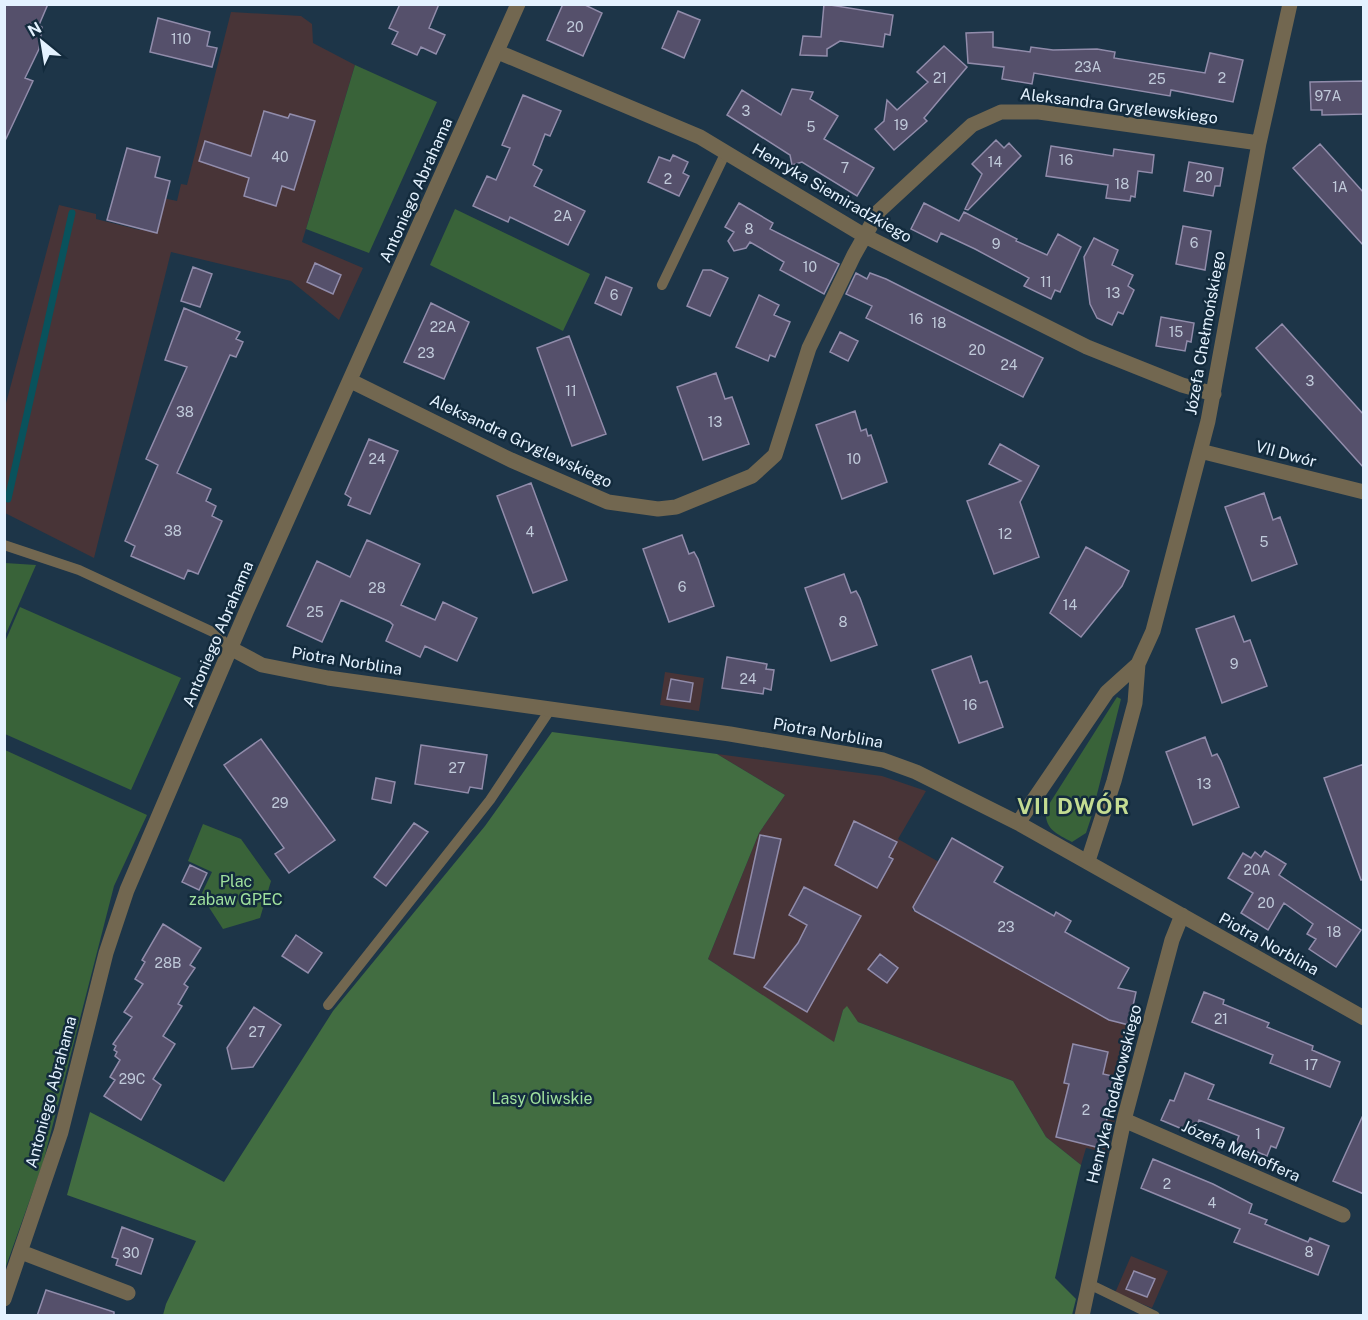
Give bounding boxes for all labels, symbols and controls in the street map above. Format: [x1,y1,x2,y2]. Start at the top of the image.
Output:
north arrow [12,12,72,72]
text: N [25,18,45,41]
house number: 20 [567,19,583,35]
house number: 110 [171,31,191,47]
house number: 23A [1074,59,1102,75]
house number: 21 [933,70,947,86]
house number: 2 [1218,70,1226,86]
house number: 25 [1148,71,1166,87]
street label: Aleksandra Gryglewskiego [1019,84,1219,128]
house number: 97A [1315,88,1341,104]
house number: 3 [742,103,751,119]
street label: Antoniego Abrahama [376,115,456,265]
house number: 19 [894,117,908,133]
house number: 5 [807,119,816,135]
street label: Henryka Siemiradzkiego [749,139,915,247]
house number: 40 [271,149,289,165]
house number: 16 [1059,152,1073,168]
house number: 14 [988,154,1002,170]
house number: 7 [841,160,849,176]
house number: 20 [1196,169,1212,185]
house number: 2 [664,171,672,187]
house number: 18 [1115,176,1129,192]
house number: 1A [1332,179,1348,195]
house number: 2A [554,208,572,224]
house number: 8 [744,221,754,237]
house number: 6 [1190,235,1199,251]
house number: 9 [992,236,1001,252]
street label: Józefa Chełmońskiego [1181,249,1229,417]
house number: 10 [803,259,817,275]
house number: 11 [1040,274,1052,290]
house number: 13 [1106,285,1120,301]
house number: 6 [610,287,619,303]
house number: 16 [909,311,923,327]
house number: 18 [932,315,946,331]
house number: 22A [430,319,456,335]
house number: 15 [1169,324,1183,340]
house number: 20 [969,342,985,358]
house number: 23 [417,345,435,361]
house number: 24 [1000,357,1018,373]
house number: 3 [1306,373,1315,389]
house number: 11 [565,383,577,399]
street label: Aleksandra Gryglewskiego [427,390,615,492]
house number: 38 [176,404,194,420]
house number: 13 [708,414,722,430]
street label: VII Dwór [1253,437,1319,471]
house number: 24 [368,451,386,467]
house number: 10 [847,451,861,467]
house number: 38 [164,523,182,539]
house number: 4 [526,524,535,540]
house number: 12 [998,526,1012,542]
house number: 5 [1260,534,1269,550]
street label: Antoniego Abrahama [179,558,257,710]
house number: 6 [678,579,687,595]
house number: 28 [368,580,386,596]
house number: 14 [1063,597,1077,613]
house number: 25 [306,604,324,620]
house number: 8 [838,614,848,630]
street label: Piotra Norblina [290,643,404,679]
house number: 9 [1230,656,1239,672]
house number: 24 [739,671,757,687]
house number: 16 [963,697,977,713]
street label: Piotra Norblina [771,714,885,752]
house number: 27 [449,760,465,776]
house number: 13 [1197,776,1211,792]
district label: VII DWÓR [1017,792,1131,819]
house number: 29 [271,795,289,811]
house number: 20A [1244,862,1270,878]
park label: Plac zabaw GPEC [189,872,283,909]
house number: 20 [1258,895,1274,911]
street label: Piotra Norblina [1216,909,1322,979]
house number: 23 [997,919,1015,935]
house number: 18 [1327,924,1341,940]
house number: 28B [155,955,181,971]
street label: Henryka Rodakowskiego [1083,1003,1145,1185]
house number: 21 [1214,1011,1228,1027]
street label: Antoniego Abrahama [22,1014,80,1170]
house number: 27 [249,1024,265,1040]
house number: 17 [1304,1057,1318,1073]
house number: 29C [119,1071,145,1087]
park label: Lasy Oliwskie [492,1089,593,1108]
house number: 2 [1082,1102,1090,1118]
street label: Józefa Mehoffera [1179,1116,1303,1186]
house number: 1 [1255,1126,1261,1142]
house number: 2 [1163,1176,1171,1192]
house number: 4 [1208,1195,1217,1211]
house number: 8 [1304,1244,1314,1260]
house number: 30 [122,1245,140,1261]

